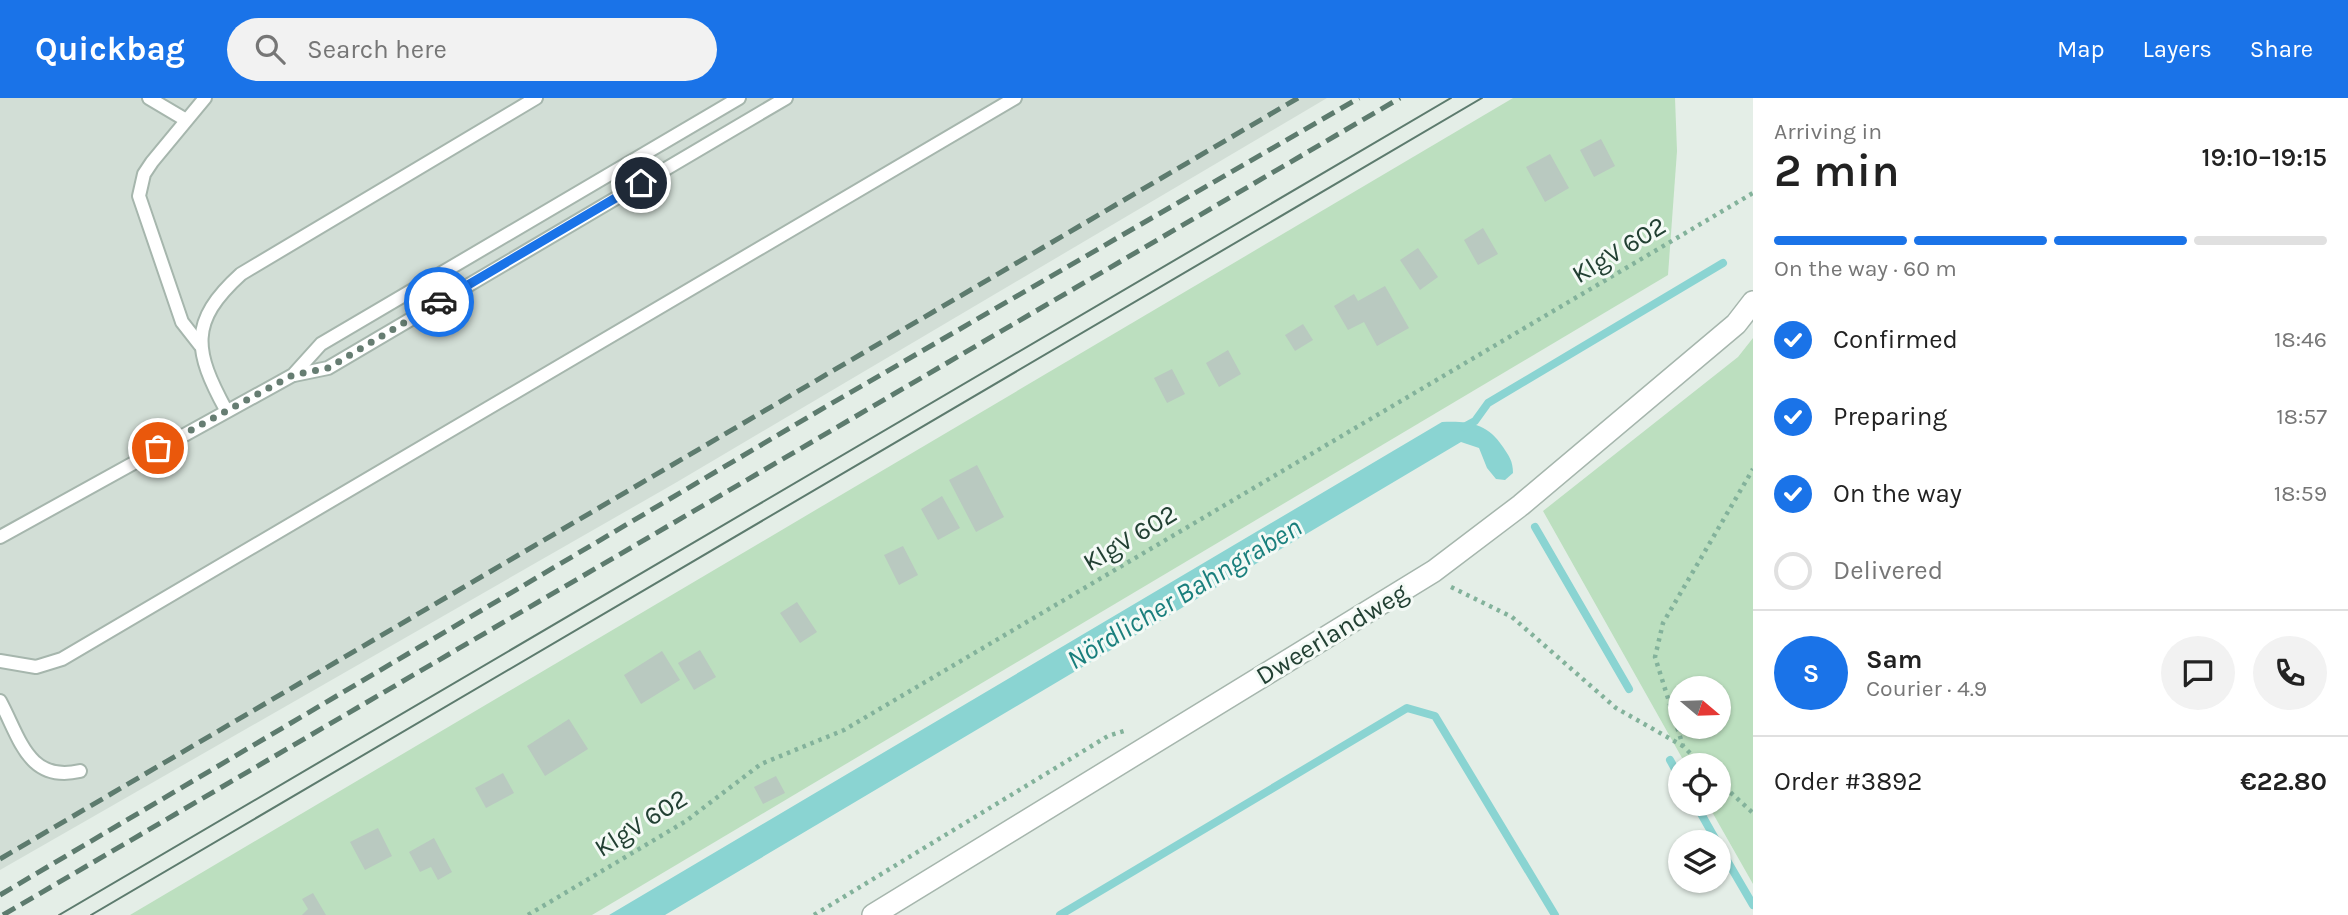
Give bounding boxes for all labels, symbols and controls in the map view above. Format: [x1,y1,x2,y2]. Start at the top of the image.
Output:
search box [227,18,717,81]
text: Quickbag [35,30,185,68]
icon: search [251,30,289,68]
text: Search here [307,34,447,65]
text: Map [2057,35,2105,63]
text: Layers [2143,35,2212,63]
text: Share [2250,35,2313,63]
text: Arriving in [1774,118,1882,145]
text: 19:10–19:15 [2201,142,2327,173]
text: 2 min [1774,144,1900,198]
pin [611,153,671,213]
icon: home [622,164,660,202]
street label: KlgV 602 [1566,210,1672,290]
text: On the way · 60 m [1774,255,1957,282]
courier [404,267,474,337]
icon: car [420,283,458,321]
icon: check [1774,321,1812,359]
text: Confirmed [1833,324,1958,355]
text: 18:46 [2274,326,2327,353]
icon: check [1774,398,1812,436]
text: Preparing [1833,401,1947,432]
text: 18:57 [2276,403,2327,430]
pin [128,418,188,478]
icon: bag [139,429,177,467]
icon: check [1774,475,1812,513]
text: On the way [1833,478,1962,509]
text: 18:59 [2274,480,2327,507]
street label: KlgV 602 [1077,498,1183,578]
water label: Nördlicher Bahngraben [1061,510,1307,676]
text: Delivered [1833,555,1943,586]
street label: Dweerlandweg [1250,576,1414,691]
button: chat [2161,636,2235,710]
button: phone [2253,636,2327,710]
text: Sam [1866,644,1922,675]
text: S [1803,658,1819,689]
text: Courier · 4.9 [1866,675,1987,702]
north arrow [1668,676,1731,738]
map controls [1668,676,1731,893]
button: locate [1668,753,1731,816]
text: Order #3892 [1774,766,1922,797]
text: €22.80 [2240,766,2327,797]
street label: KlgV 602 [589,782,693,864]
button: layers [1668,830,1731,893]

